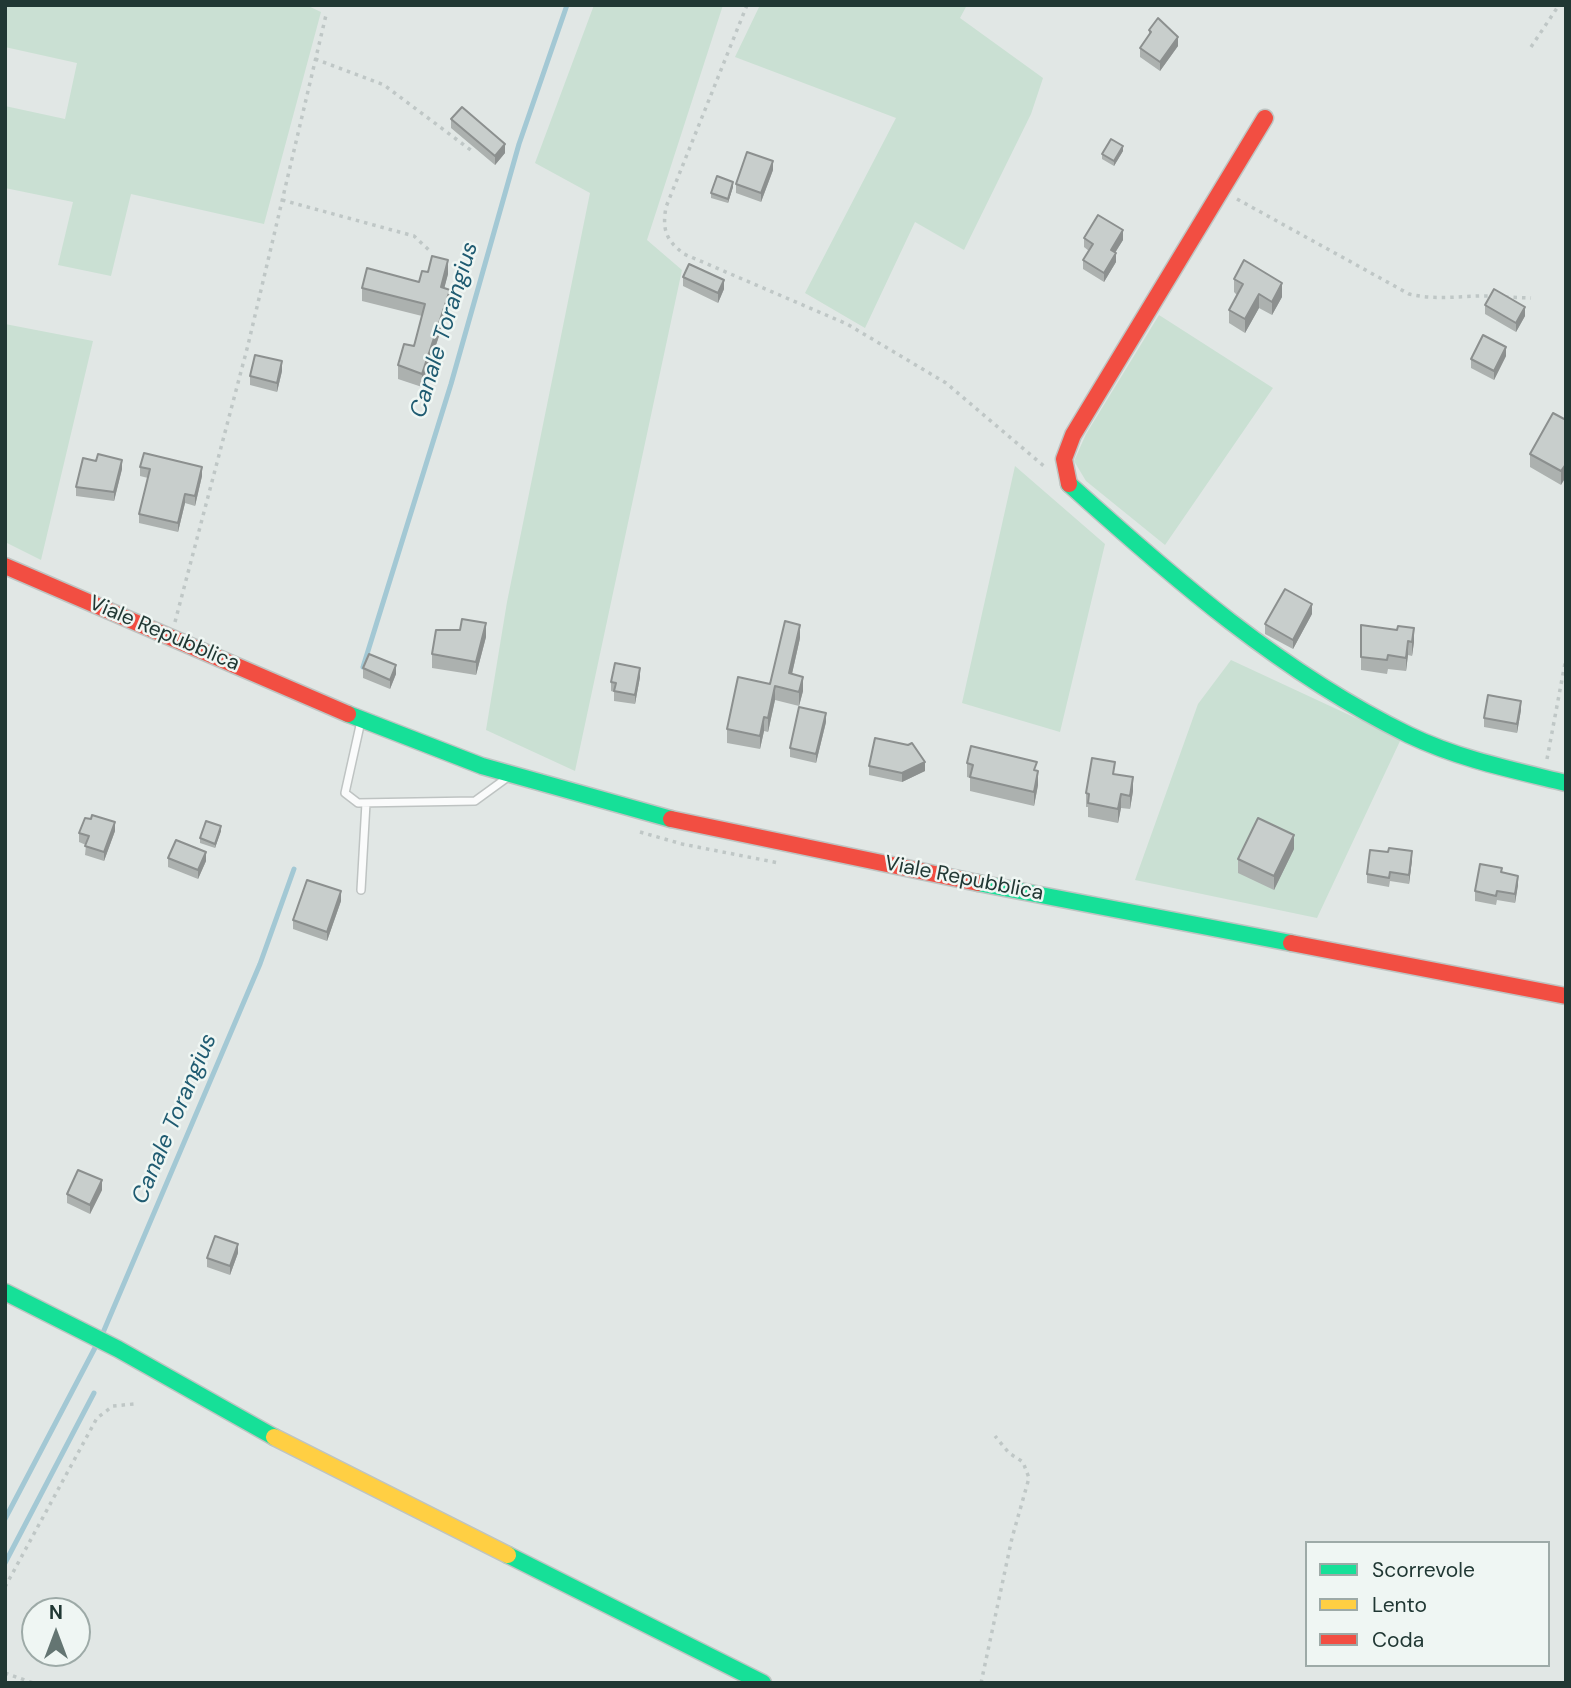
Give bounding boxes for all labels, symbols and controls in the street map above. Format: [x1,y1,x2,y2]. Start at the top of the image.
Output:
water label: Canale Torangius [405,239,485,421]
street label: Viale Repubblica [85,591,243,677]
street label: Viale Repubblica [883,851,1045,907]
water label: Canale Torangius [127,1030,223,1208]
legend [1305,1541,1550,1667]
text: Scorrevole [1372,1556,1475,1584]
text: Lento [1372,1591,1427,1619]
north arrow [21,1597,91,1667]
text: N [49,1600,63,1625]
text: Coda [1372,1626,1424,1654]

